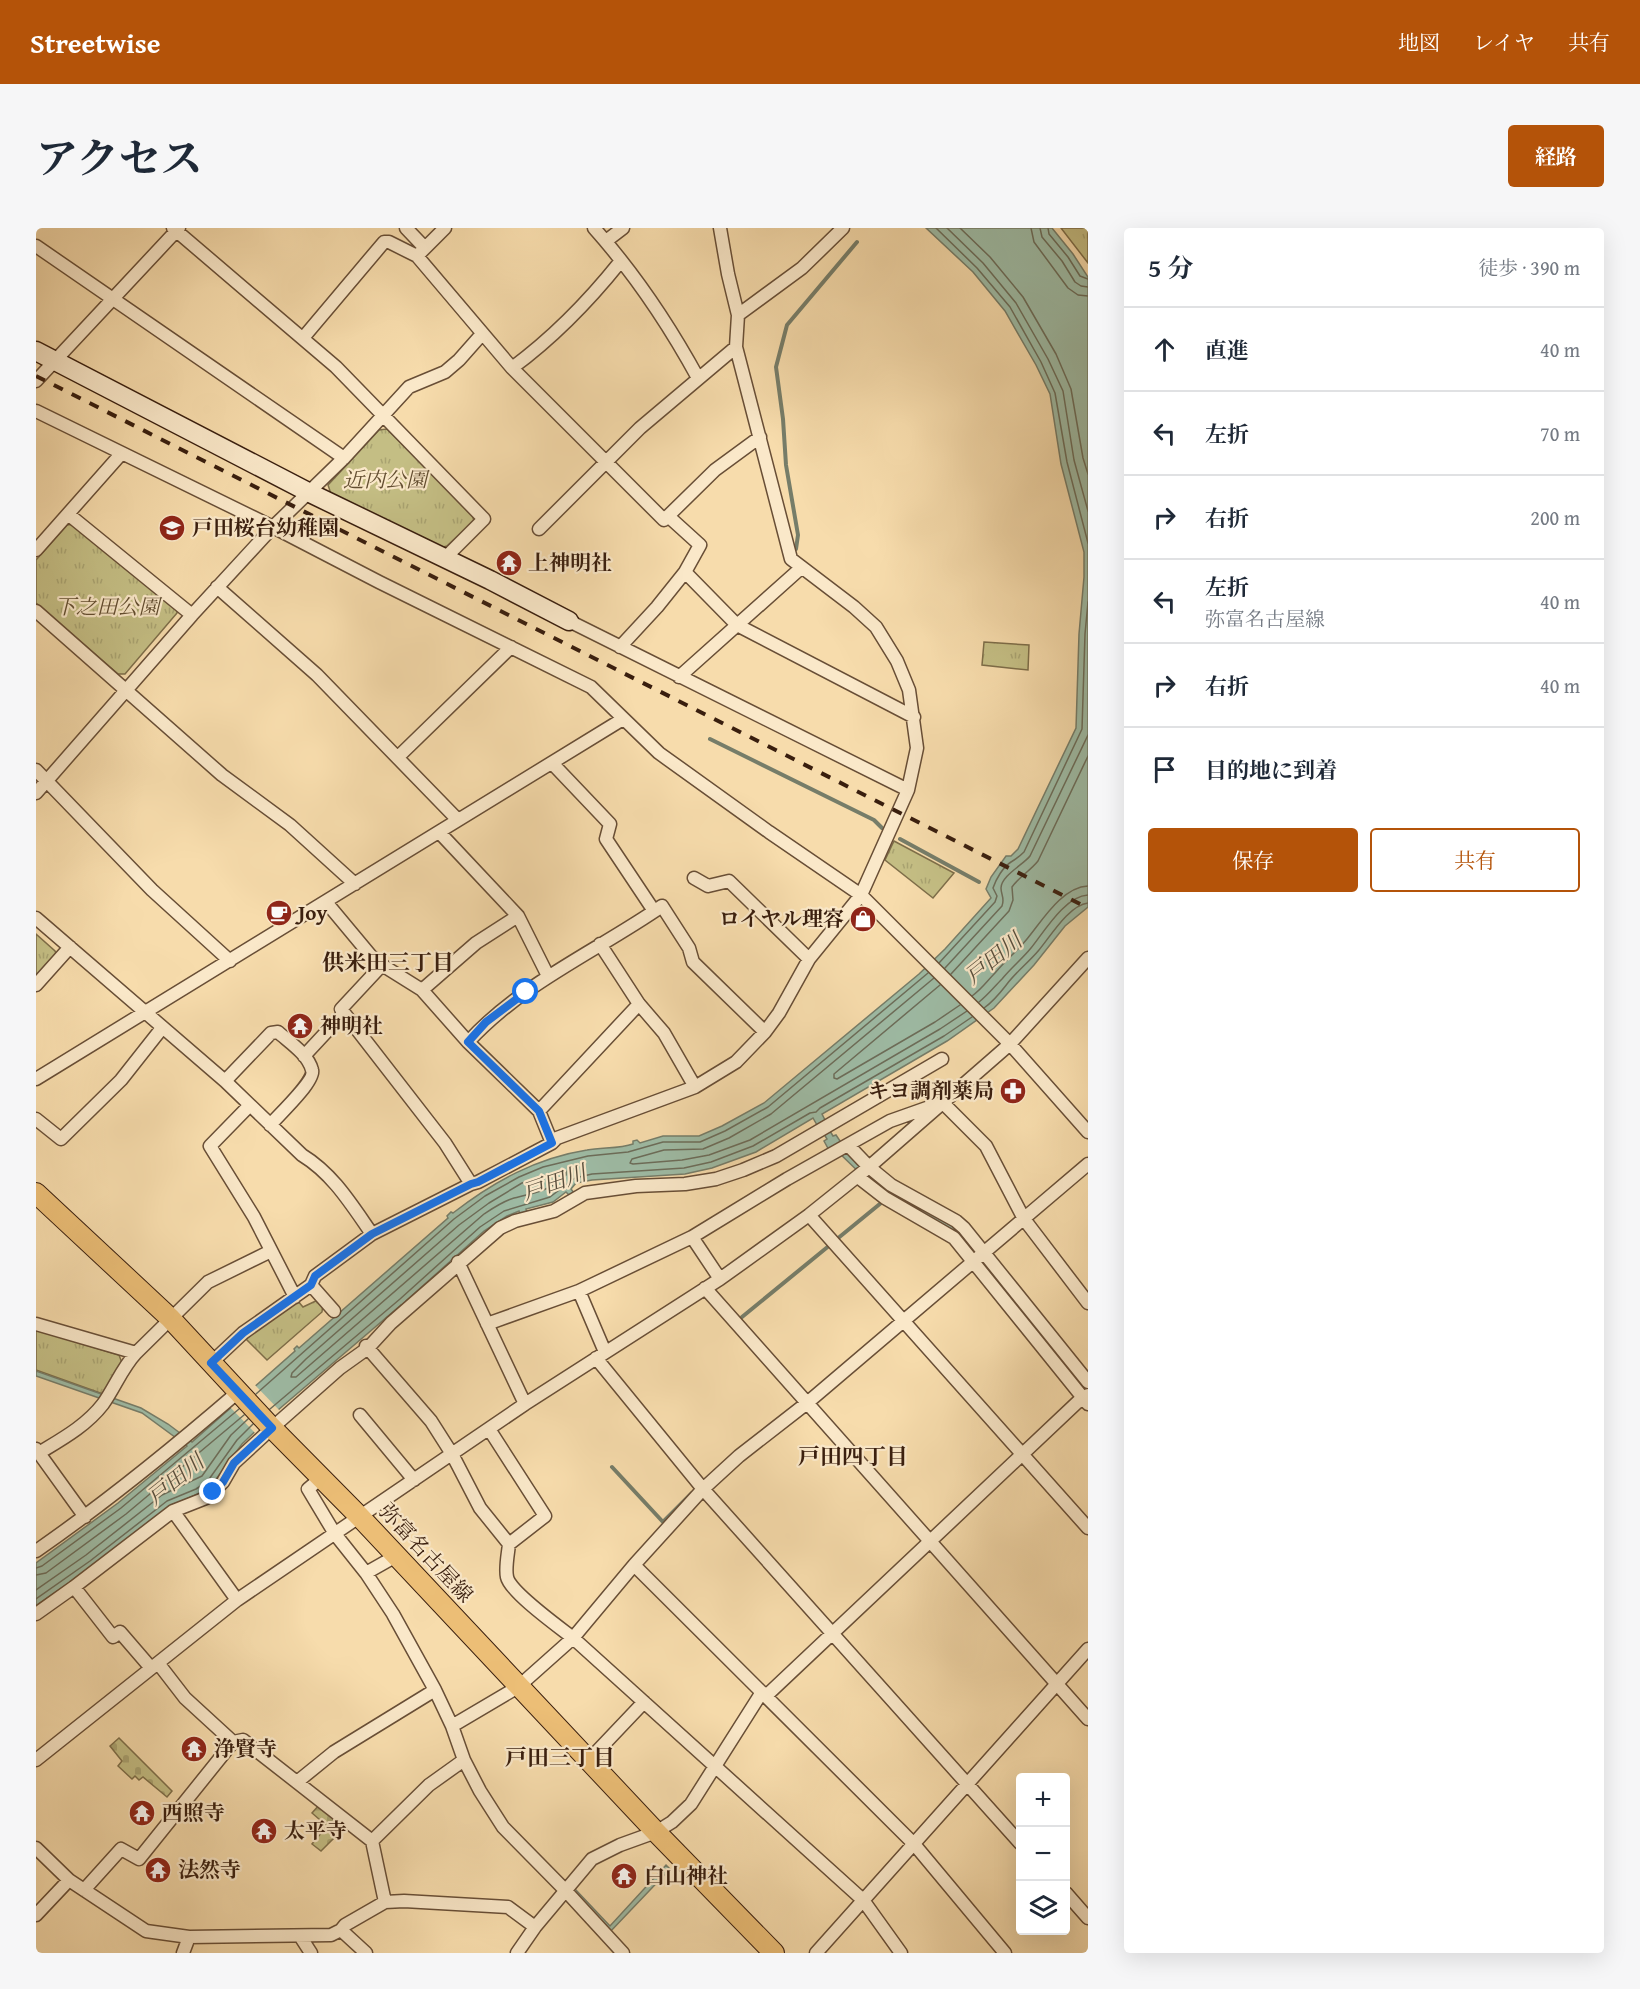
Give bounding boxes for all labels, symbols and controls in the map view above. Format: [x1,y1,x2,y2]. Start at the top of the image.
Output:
text: Streetwise [30,22,160,63]
text: 地図 [1398,27,1440,58]
text: レイヤ [1473,27,1535,58]
text: 共有 [1568,27,1610,58]
button: 経路 [1508,125,1604,187]
text: アクセス [36,127,203,188]
text: 5 分 [1148,248,1193,287]
text: 徒歩 · 390 m [1478,253,1580,282]
icon: ahead [1148,333,1181,366]
text: 直進 [1205,334,1249,366]
text: 40 m [1540,335,1580,364]
icon: left [1148,417,1181,450]
text: 左折 [1205,418,1249,450]
text: 70 m [1540,419,1580,448]
park label: 近内公園 [343,464,430,495]
icon: right [1148,501,1181,534]
text: 右折 [1205,502,1249,534]
text: 200 m [1530,503,1580,532]
place label: 戸田桜台幼稚園 [192,512,339,543]
school or university icon: 戸田桜台幼稚園 [157,513,187,543]
place label: 上神明社 [528,547,612,578]
temple icon: 上神明社 [494,548,524,578]
text: 左折 [1205,571,1249,603]
icon: left [1148,585,1181,618]
text: 40 m [1540,587,1580,616]
park label: 下之田公園 [55,591,162,622]
text: 弥富名古屋線 [1205,604,1325,633]
icon: right [1148,669,1181,702]
text: 右折 [1205,670,1249,702]
text: 40 m [1540,671,1580,700]
icon: arrive [1148,753,1181,786]
text: 目的地に到着 [1205,754,1337,786]
button: 保存 [1148,828,1358,892]
button: 共有 [1370,828,1580,892]
place label: Joy [295,897,327,928]
cafe icon: Joy [264,898,294,928]
place label: ロイヤル理容 [719,903,844,934]
shop icon: ロイヤル理容 [848,904,878,934]
water label: 戸田川 [957,924,1030,991]
district label: 供米田三丁目 [322,946,454,978]
route start [512,978,538,1004]
place label: 神明社 [320,1010,383,1041]
temple icon: 神明社 [285,1011,315,1041]
place label: キヨ調剤薬局 [868,1075,994,1106]
pharmacy icon: キヨ調剤薬局 [998,1076,1028,1106]
water label: 戸田川 [518,1155,592,1208]
district label: 戸田四丁目 [798,1440,908,1472]
water label: 戸田川 [139,1445,212,1512]
route end [199,1478,225,1504]
street label: 弥富名古屋線 [372,1496,481,1609]
place label: 浄賢寺 [214,1733,277,1764]
temple icon: 浄賢寺 [179,1734,209,1764]
district label: 戸田三丁目 [505,1741,615,1773]
map controls [1016,1773,1070,1935]
button: + [1016,1773,1070,1827]
place label: 西照寺 [162,1797,225,1828]
temple icon: 西照寺 [127,1798,157,1828]
place label: 太平寺 [284,1815,347,1846]
temple icon: 太平寺 [249,1816,279,1846]
button: − [1016,1827,1070,1881]
place label: 法然寺 [178,1854,241,1885]
temple icon: 法然寺 [143,1855,173,1885]
place label: 白山神社 [644,1860,728,1891]
temple icon: 白山神社 [609,1861,639,1891]
button: layers [1016,1881,1070,1935]

